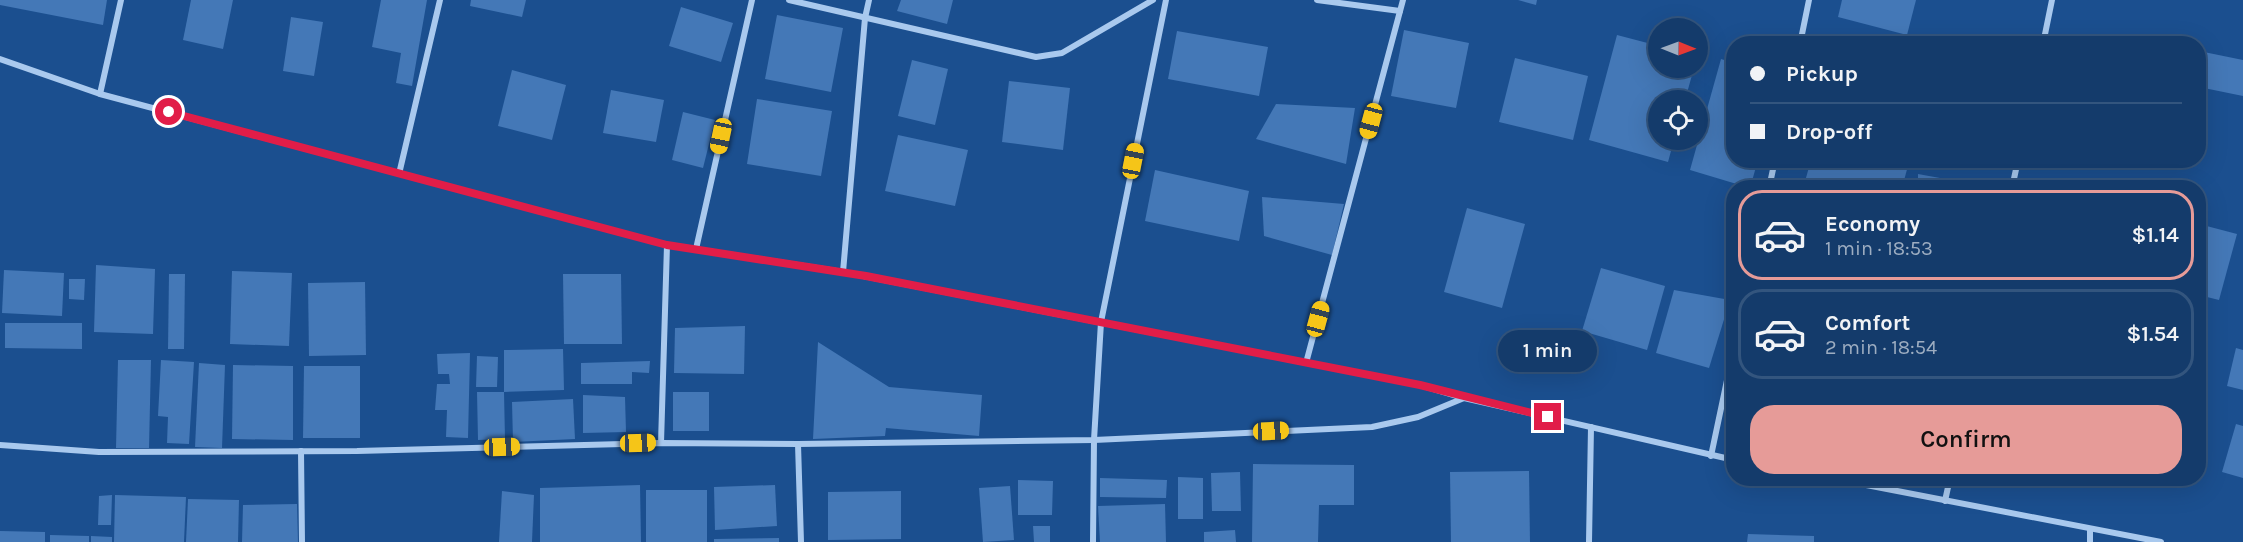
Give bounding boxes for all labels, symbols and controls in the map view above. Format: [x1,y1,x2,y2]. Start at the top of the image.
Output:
north arrow [1648,18,1708,78]
map controls [1648,18,1708,150]
text: Pickup [1786,61,1858,87]
button: locate [1648,90,1708,150]
route start [155,98,182,125]
car [1358,101,1384,141]
car [708,117,734,155]
text: Drop-off [1786,119,1872,145]
car [1121,142,1145,180]
icon: car [1753,208,1807,262]
text: Economy [1825,211,1920,237]
text: $1.14 [2131,222,2179,248]
text: 1 min · 18:53 [1825,237,1933,260]
car [1305,299,1331,339]
icon: car [1753,307,1807,361]
text: Comfort [1825,310,1910,336]
text: $1.54 [2126,321,2179,347]
callout: 1 min [1498,330,1598,372]
text: 2 min · 18:54 [1825,336,1937,359]
text: 1 min [1523,339,1572,362]
route end [1534,403,1561,430]
button: Confirm [1750,405,2182,474]
car [1253,421,1289,441]
car [620,433,656,453]
car [484,437,520,457]

